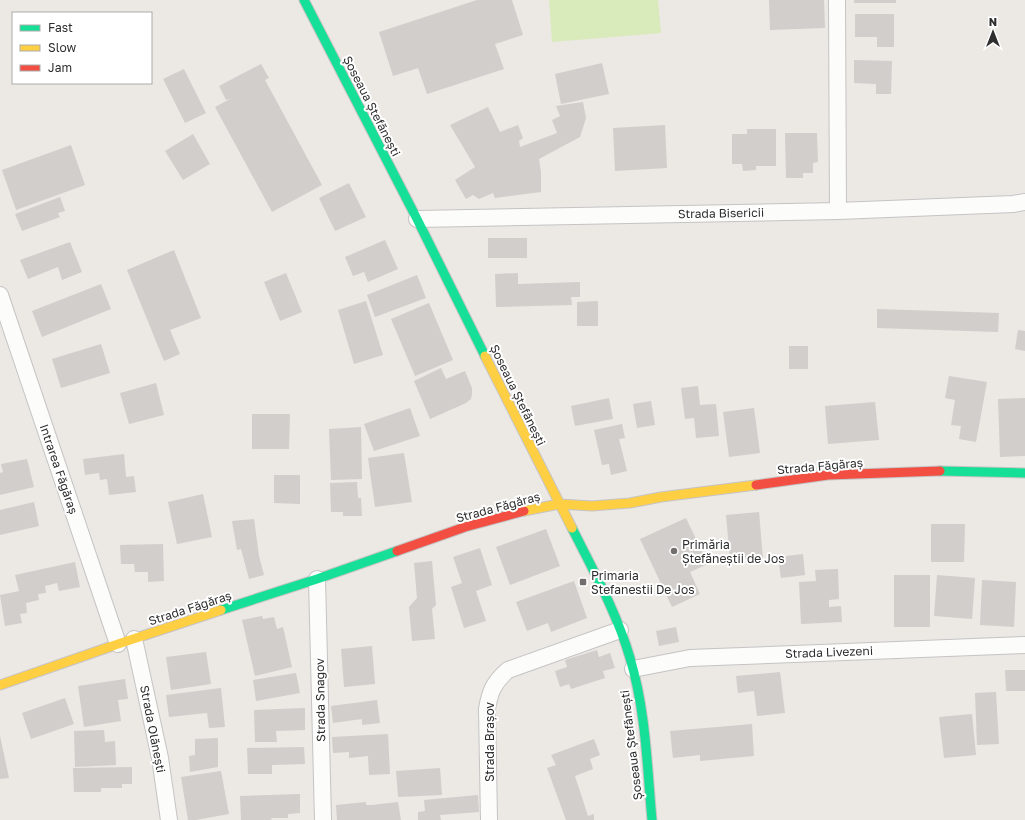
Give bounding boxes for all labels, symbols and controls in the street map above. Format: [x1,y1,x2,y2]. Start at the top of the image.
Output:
legend [12,12,152,84]
north arrow [973,12,1013,52]
text: N [989,15,997,28]
text: Fast [48,20,73,35]
text: Slow [48,40,76,55]
street label: Șoseaua Ștefănești [340,53,404,159]
text: Jam [48,60,72,75]
street label: Strada Bisericii [678,205,764,221]
street label: Șoseaua Ștefănești [487,342,549,448]
street label: Intrarea Făgăraș [37,422,81,516]
street label: Strada Făgăraș [776,455,864,477]
street label: Strada Făgăraș [454,489,542,525]
place label: Primăria Ștefăneștii de Jos [682,537,785,566]
marker: Primăria Ștefăneștii de Jos [669,546,679,556]
place label: Primaria Stefanestii De Jos [591,568,695,597]
marker: Primaria Stefanestii De Jos [578,577,588,587]
street label: Strada Făgăraș [147,588,233,628]
street label: Strada Livezeni [785,643,873,661]
street label: Strada Snagov [312,658,328,742]
street label: Strada Olănești [137,684,169,774]
street label: Șoseaua Ștefănești [617,689,645,801]
street label: Strada Brașov [482,702,497,782]

